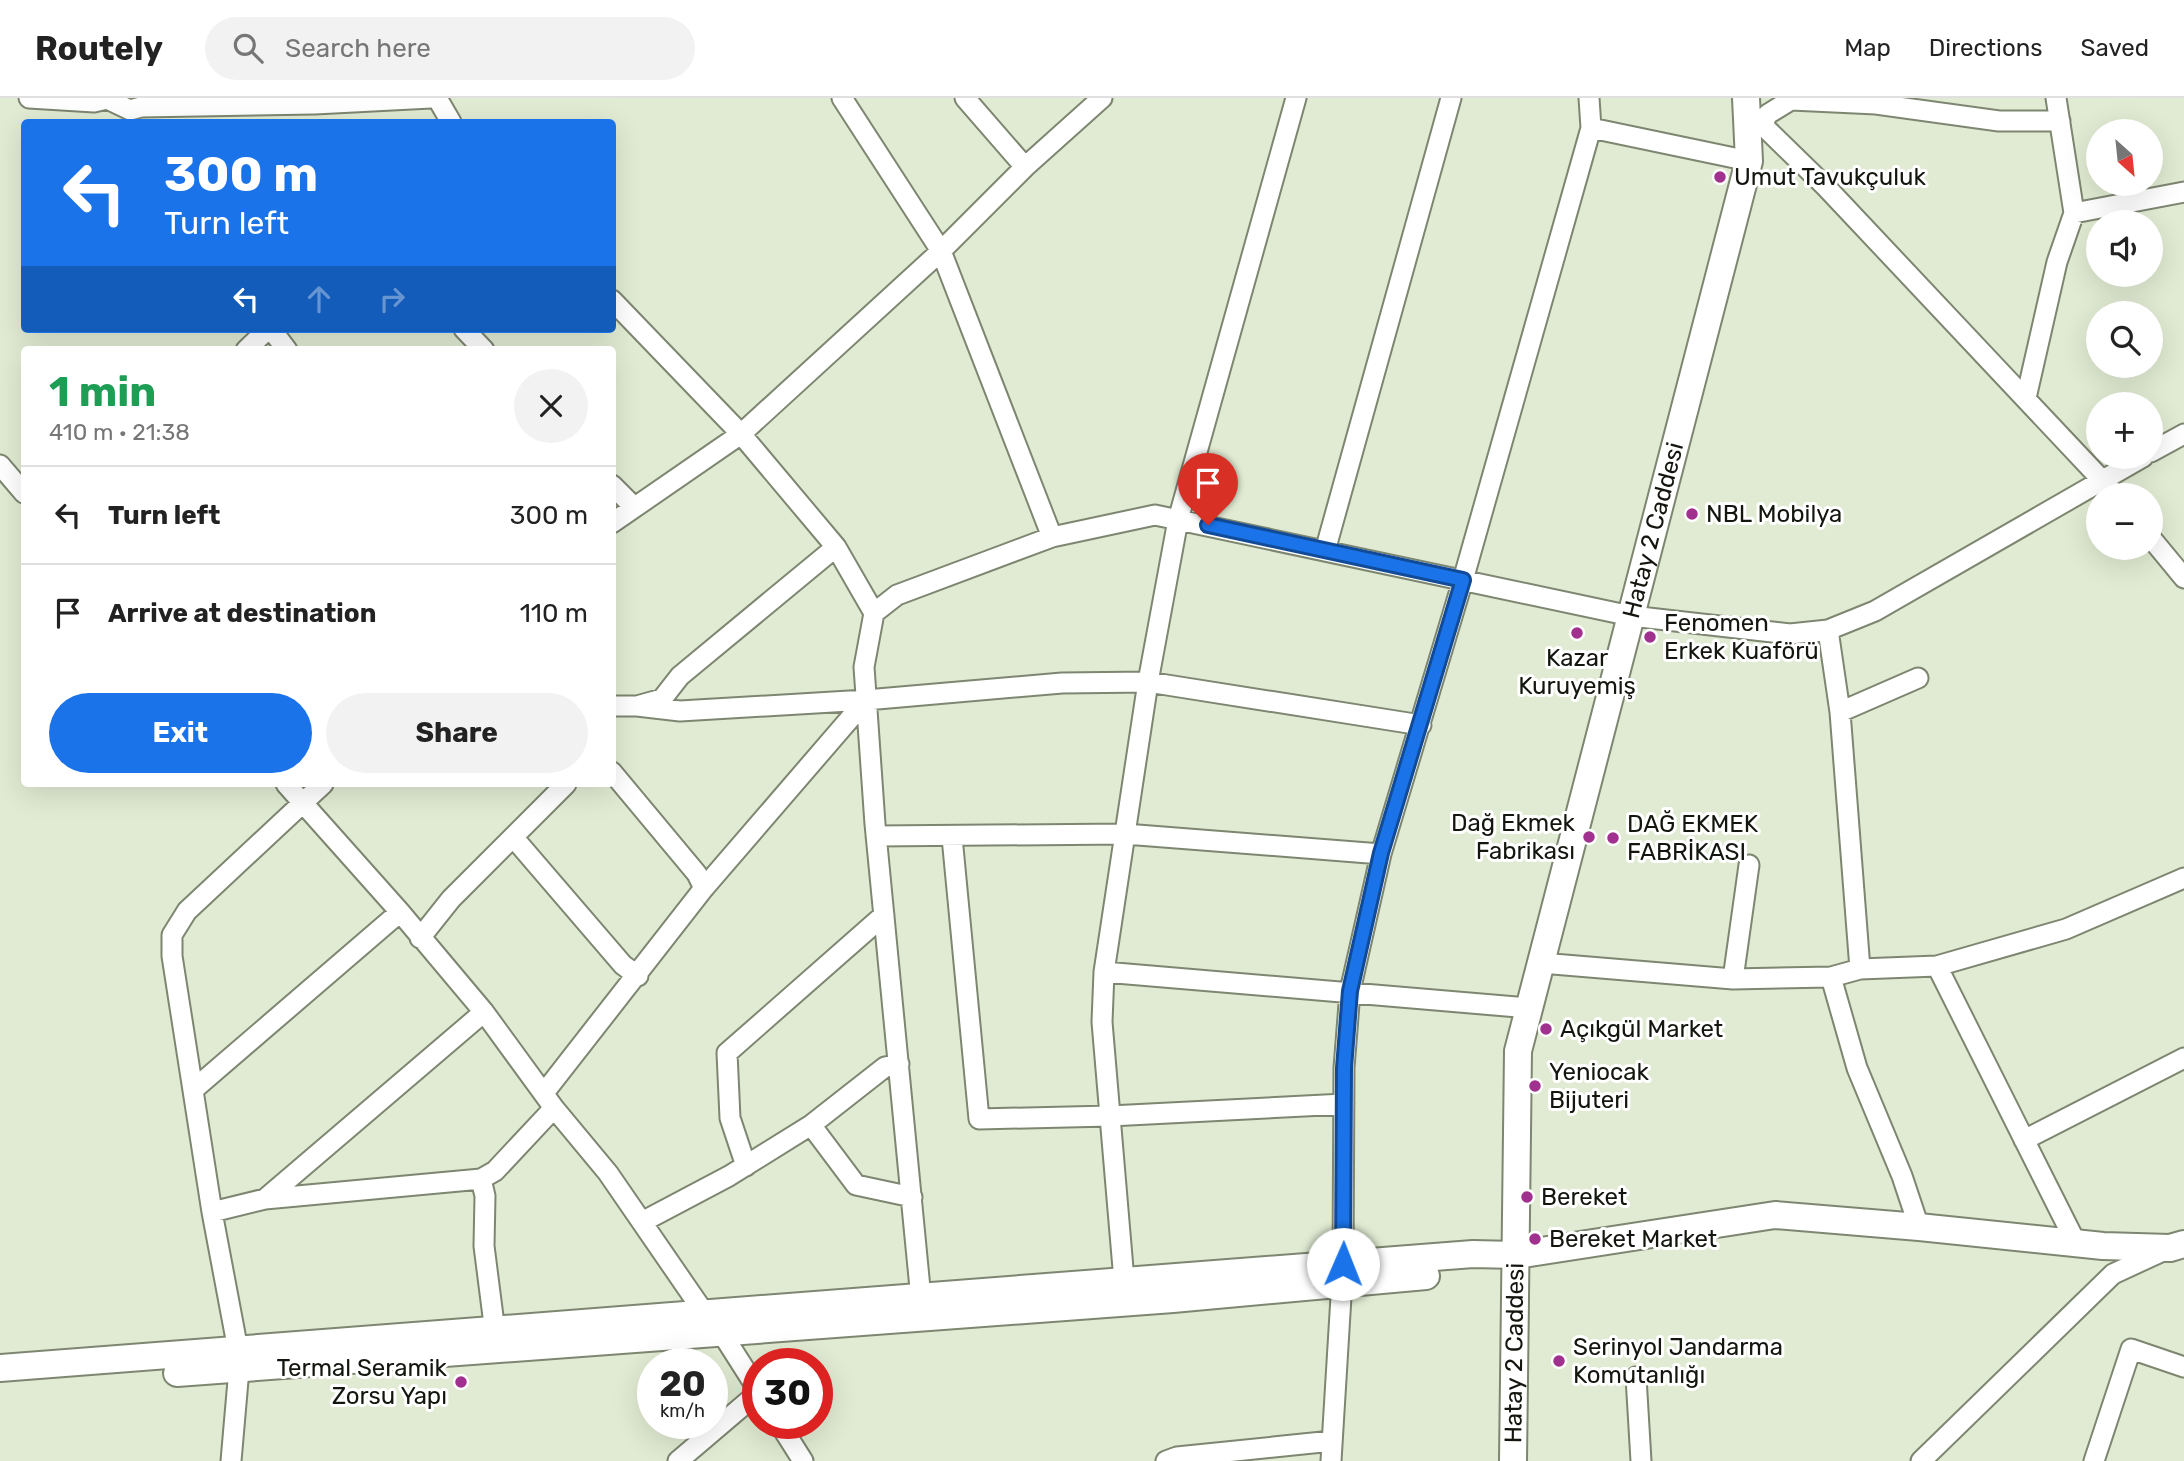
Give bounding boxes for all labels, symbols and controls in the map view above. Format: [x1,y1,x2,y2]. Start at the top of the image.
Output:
search box [205,17,695,80]
text: Routely [35,29,163,68]
icon: search [229,29,267,67]
text: Search here [285,33,431,64]
text: Map [1844,34,1891,62]
text: Directions [1929,34,2042,62]
text: Saved [2080,34,2149,62]
north arrow [2086,119,2163,196]
map controls [2086,119,2163,560]
text: 300 m [164,145,318,203]
icon: left [49,147,140,238]
place label: Umut Tavukçuluk [1734,163,1926,191]
marker: Umut Tavukçuluk [1712,169,1728,185]
text: Turn left [164,204,289,242]
button: sound [2086,210,2163,287]
icon: left [227,280,265,318]
icon: ahead [300,280,338,318]
icon: right [373,280,411,318]
button: search [2086,301,2163,378]
text: 1 min [49,367,156,417]
button: close [514,369,588,443]
button: + [2086,392,2163,469]
text: 410 m · 21:38 [49,418,190,446]
street label: Hatay 2 Caddesi [1617,439,1689,621]
pin [1178,453,1238,525]
icon: arrive [1189,464,1227,502]
button: − [2086,483,2163,560]
icon: left [49,496,87,534]
text: Turn left [108,500,220,531]
text: 300 m [510,500,588,531]
place label: NBL Mobilya [1706,500,1842,528]
marker: NBL Mobilya [1684,506,1700,522]
icon: arrive [49,594,87,632]
text: Arrive at destination [108,598,376,629]
text: 110 m [520,598,588,629]
place label: Fenomen Erkek Kuaförü [1664,609,1819,665]
marker: Kazar Kuruyemiş [1569,625,1585,641]
marker: Fenomen Erkek Kuaförü [1642,629,1658,645]
place label: Kazar Kuruyemiş [1518,644,1636,700]
button: Exit [49,693,312,773]
button: Share [326,693,588,773]
place label: Dağ Ekmek Fabrikası [1451,809,1576,865]
place label: DAĞ EKMEK FABRİKASI [1627,810,1759,866]
marker: Dağ Ekmek Fabrikası [1581,829,1597,845]
marker: DAĞ EKMEK FABRİKASI [1605,830,1621,846]
place label: Açıkgül Market [1560,1015,1723,1043]
marker: Açıkgül Market [1538,1021,1554,1037]
place label: Yeniocak Bijuteri [1549,1058,1650,1114]
marker: Yeniocak Bijuteri [1527,1078,1543,1094]
place label: Bereket [1541,1183,1627,1211]
marker: Bereket [1519,1189,1535,1205]
place label: Bereket Market [1549,1225,1717,1253]
position arrow [1306,1227,1380,1301]
marker: Bereket Market [1527,1231,1543,1247]
street label: Hatay 2 Caddesi [1499,1263,1529,1443]
place label: Serinyol Jandarma Komutanlığı [1573,1333,1783,1389]
speed limit sign: 30 [742,1348,833,1439]
marker: Serinyol Jandarma Komutanlığı [1551,1353,1567,1369]
place label: Termal Seramik Zorsu Yapı [276,1354,448,1410]
text: 20 [659,1363,706,1405]
marker: Termal Seramik Zorsu Yapı [453,1374,469,1390]
text: km/h [660,1400,705,1422]

